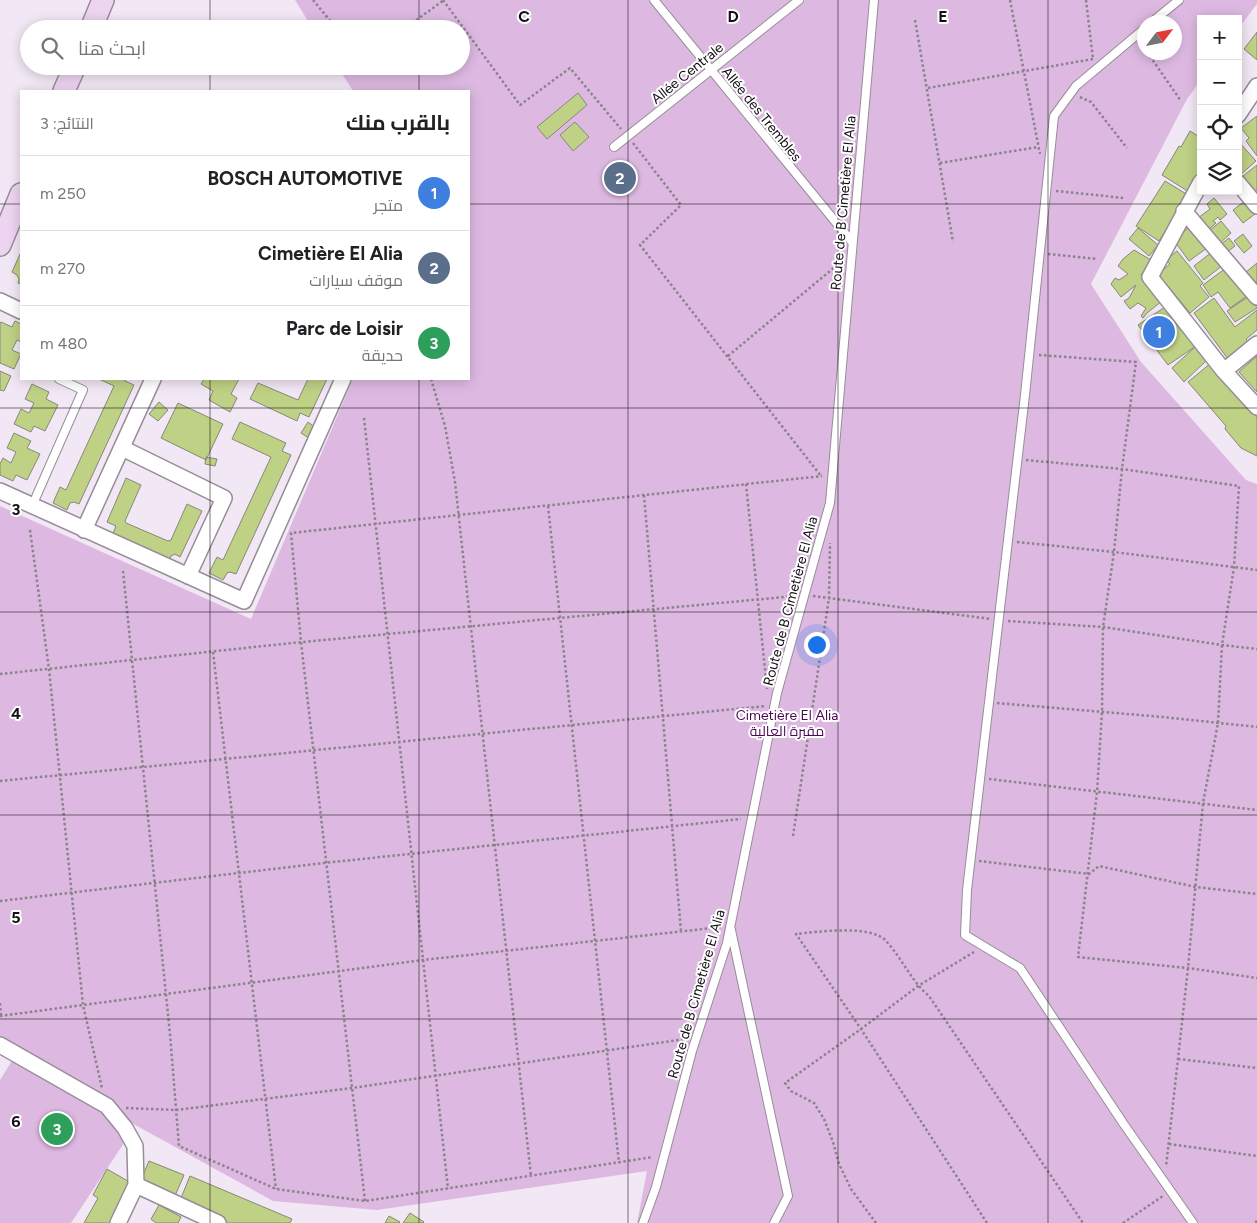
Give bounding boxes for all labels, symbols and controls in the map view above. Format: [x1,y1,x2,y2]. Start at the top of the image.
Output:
text: C [518,7,530,26]
text: D [727,7,739,26]
text: E [938,7,948,26]
north arrow [1137,15,1182,60]
map controls [1197,15,1242,195]
button: + [1197,15,1242,60]
search box [20,20,470,75]
icon: search [38,34,66,62]
text: ابحث هنا [78,37,146,60]
street label: Allée Centrale [648,39,727,108]
button: − [1197,60,1242,105]
street label: Allée des Trembles [718,63,805,165]
button: locate [1197,105,1242,150]
text: بالقرب منك [346,110,450,135]
text: النتائج: 3 [40,114,94,133]
street label: Route de B Cimetière El Alia [827,115,860,291]
button: layers [1197,150,1242,195]
pin: 2 [604,159,636,197]
text: BOSCH AUTOMOTIVE [207,167,403,190]
text: 250 m [40,184,86,203]
text: 1 [431,184,437,203]
text: متجر [374,196,403,215]
text: Cimetière El Alia [258,242,403,265]
text: 270 m [40,259,85,278]
text: 2 [429,259,439,278]
text: موقف سيارات [309,271,403,290]
pin: 1 [1143,313,1175,351]
text: Parc de Loisir [286,317,403,340]
text: 480 m [40,334,88,353]
text: 3 [430,334,438,353]
text: حديقة [362,346,403,365]
text: 3 [12,500,21,519]
street label: Route de B Cimetière El Alia [760,514,821,688]
your location [804,632,830,658]
text: 4 [11,704,21,723]
park label: Cimetière El Alia مقبرة العالية [736,707,838,740]
text: 5 [11,908,21,927]
street label: Route de B Cimetière El Alia [664,908,729,1081]
pin: 3 [41,1110,73,1148]
text: 6 [11,1112,21,1131]

